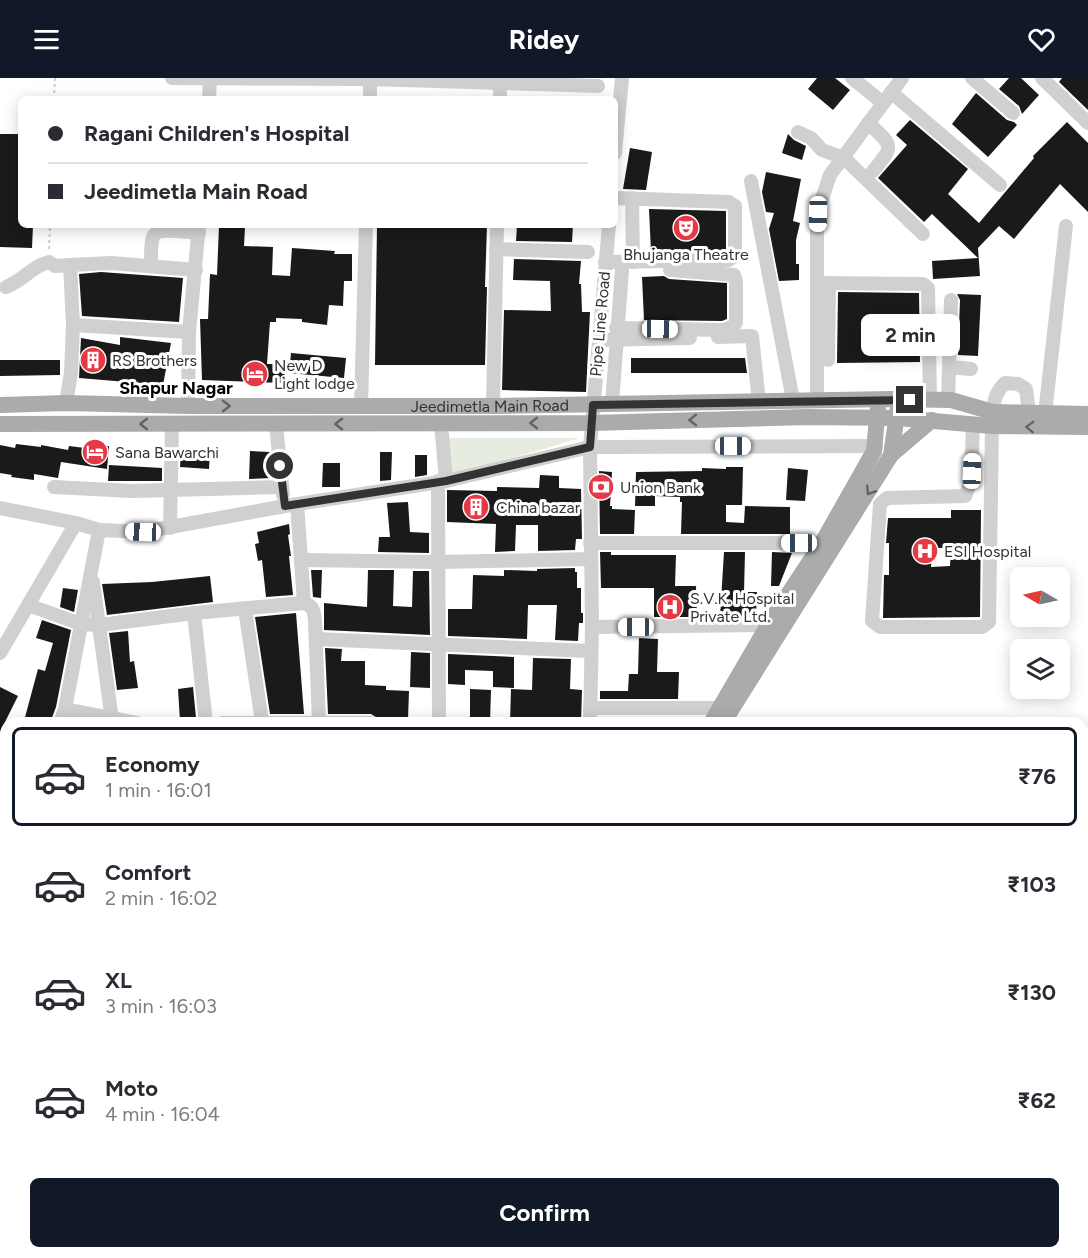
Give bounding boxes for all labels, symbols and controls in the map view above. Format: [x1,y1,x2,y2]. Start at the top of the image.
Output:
icon: menu [30,23,63,56]
text: Ridey [509,23,579,56]
icon: heart [1025,23,1058,56]
text: Ragani Children's Hospital [84,120,349,147]
text: Jeedimetla Main Road [84,178,308,205]
car [809,196,827,232]
theatre icon: Bhujanga Theatre [671,213,701,243]
place label: Bhujanga Theatre [623,245,749,264]
street label: Pipe Line Road [586,271,614,377]
callout: 2 min [860,313,960,355]
car [642,320,678,338]
text: 2 min [885,323,936,347]
building icon: RS Brothers [78,345,108,375]
place label: RS Brothers [112,351,197,370]
place label: New D Light lodge [274,356,355,393]
hotel icon: New D Light lodge [240,359,270,389]
district label: Shapur Nagar [119,377,233,399]
route end [896,386,923,413]
street label: Jeedimetla Main Road [411,395,569,416]
one-way arrow [222,400,231,412]
one-way arrow [688,414,697,427]
one-way arrow [334,417,343,430]
one-way arrow [529,417,538,429]
one-way arrow [139,418,148,430]
one-way arrow [1025,421,1034,434]
hotel icon: Sana Bawarchi [80,437,110,467]
car [715,437,751,455]
place label: Sana Bawarchi [115,443,219,462]
route start [266,452,293,479]
car [962,453,982,489]
bank icon: Union Bank [586,472,616,502]
place label: Union Bank [620,478,701,497]
one-way arrow [866,484,877,495]
building icon: China bazar [461,492,491,522]
place label: China bazar [496,498,581,517]
car [125,522,161,542]
car [781,534,817,552]
hospital icon: ESI Hospital [910,536,940,566]
place label: ESI Hospital [944,542,1031,561]
north arrow [1010,567,1070,627]
map controls [1010,567,1070,699]
place label: S.V.K. Hospital Private Ltd. [690,589,794,626]
hospital icon: S.V.K. Hospital Private Ltd. [655,592,685,622]
car [618,618,654,636]
button: layers [1010,639,1070,699]
icon: car [33,750,87,804]
text: Economy [105,751,200,778]
text: ₹76 [1018,763,1056,790]
text: 1 min · 16:01 [105,778,212,802]
icon: car [33,858,87,912]
text: Comfort [105,859,191,886]
text: ₹103 [1007,871,1056,898]
text: 2 min · 16:02 [105,886,218,910]
icon: car [33,966,87,1020]
text: XL [105,967,132,994]
text: ₹130 [1007,979,1056,1006]
text: 3 min · 16:03 [105,994,217,1018]
icon: car [33,1074,87,1128]
text: Moto [105,1075,158,1102]
text: ₹62 [1017,1087,1056,1114]
text: 4 min · 16:04 [105,1102,220,1126]
button: Confirm [30,1178,1059,1247]

